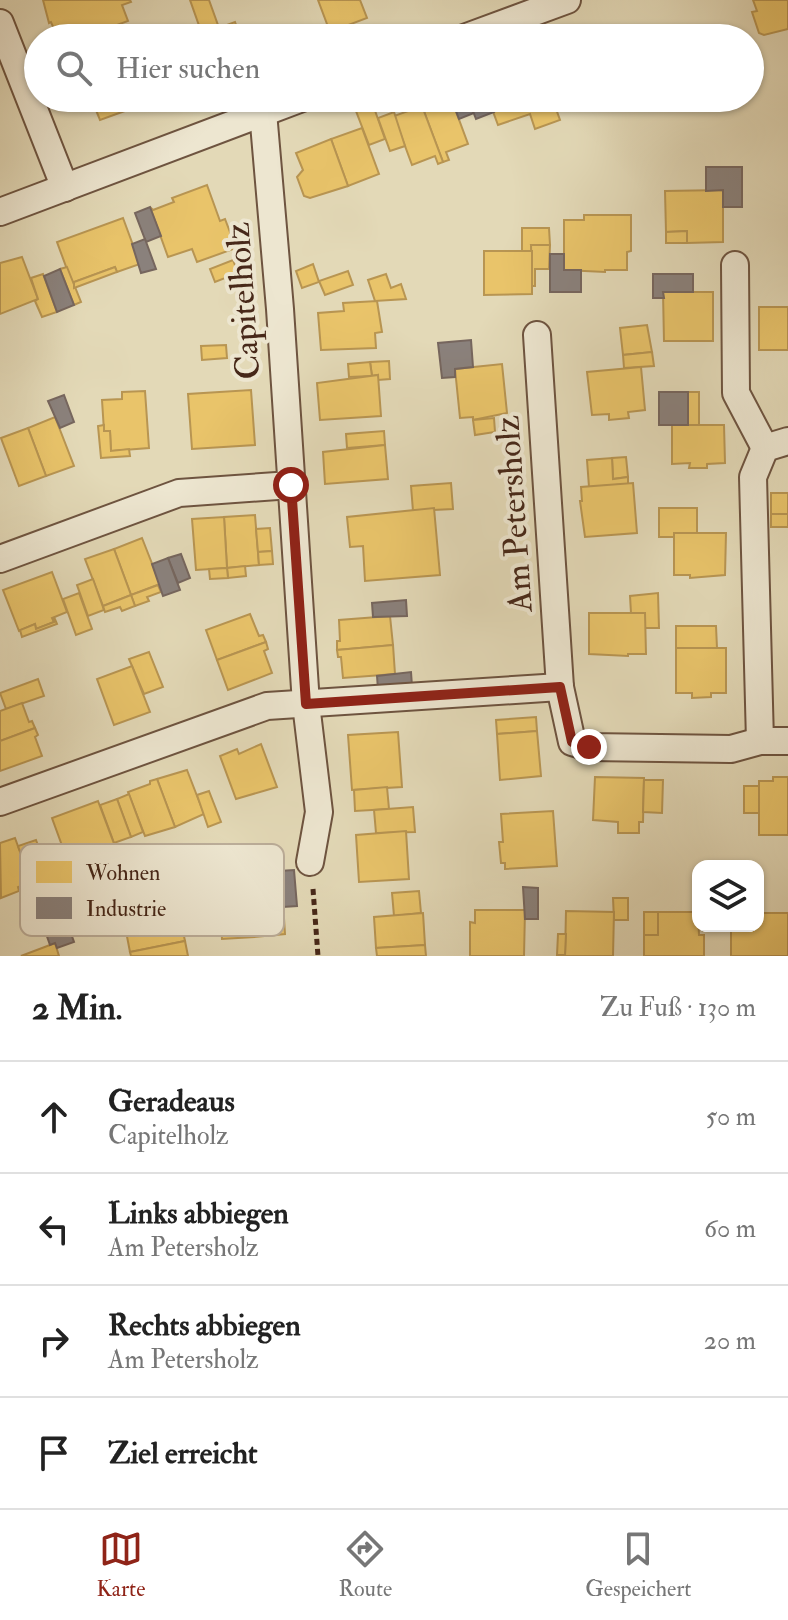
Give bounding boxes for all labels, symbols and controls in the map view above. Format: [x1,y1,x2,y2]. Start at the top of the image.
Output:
search box [24,24,764,112]
icon: search [52,46,96,90]
text: Hier suchen [116,50,260,87]
street label: Capitelholz [217,221,270,381]
street label: Am Petersholz [486,414,543,615]
route start [273,467,309,503]
route end [571,729,607,765]
legend [20,844,284,936]
text: Wohnen [85,859,160,887]
map controls [692,860,764,932]
button: layers [692,860,764,932]
text: Industrie [86,895,166,923]
text: 2 Min. [32,987,122,1030]
text: Zu Fuß · 130 m [600,992,756,1024]
text: Geradeaus [108,1083,235,1120]
icon: ahead [32,1095,76,1139]
text: 50 m [706,1101,756,1133]
text: Capitelholz [108,1120,229,1152]
text: Links abbiegen [108,1195,289,1232]
icon: left [32,1207,76,1251]
text: 60 m [704,1213,756,1245]
text: Am Petersholz [108,1232,259,1264]
text: Rechts abbiegen [108,1307,301,1344]
icon: right [32,1319,76,1363]
text: 20 m [704,1325,756,1357]
text: Am Petersholz [108,1344,259,1376]
icon: arrive [32,1431,76,1475]
text: Ziel erreicht [108,1435,257,1472]
tab: Karte [97,1527,145,1603]
tab: Route [338,1527,392,1603]
tab: Gespeichert [585,1527,691,1603]

